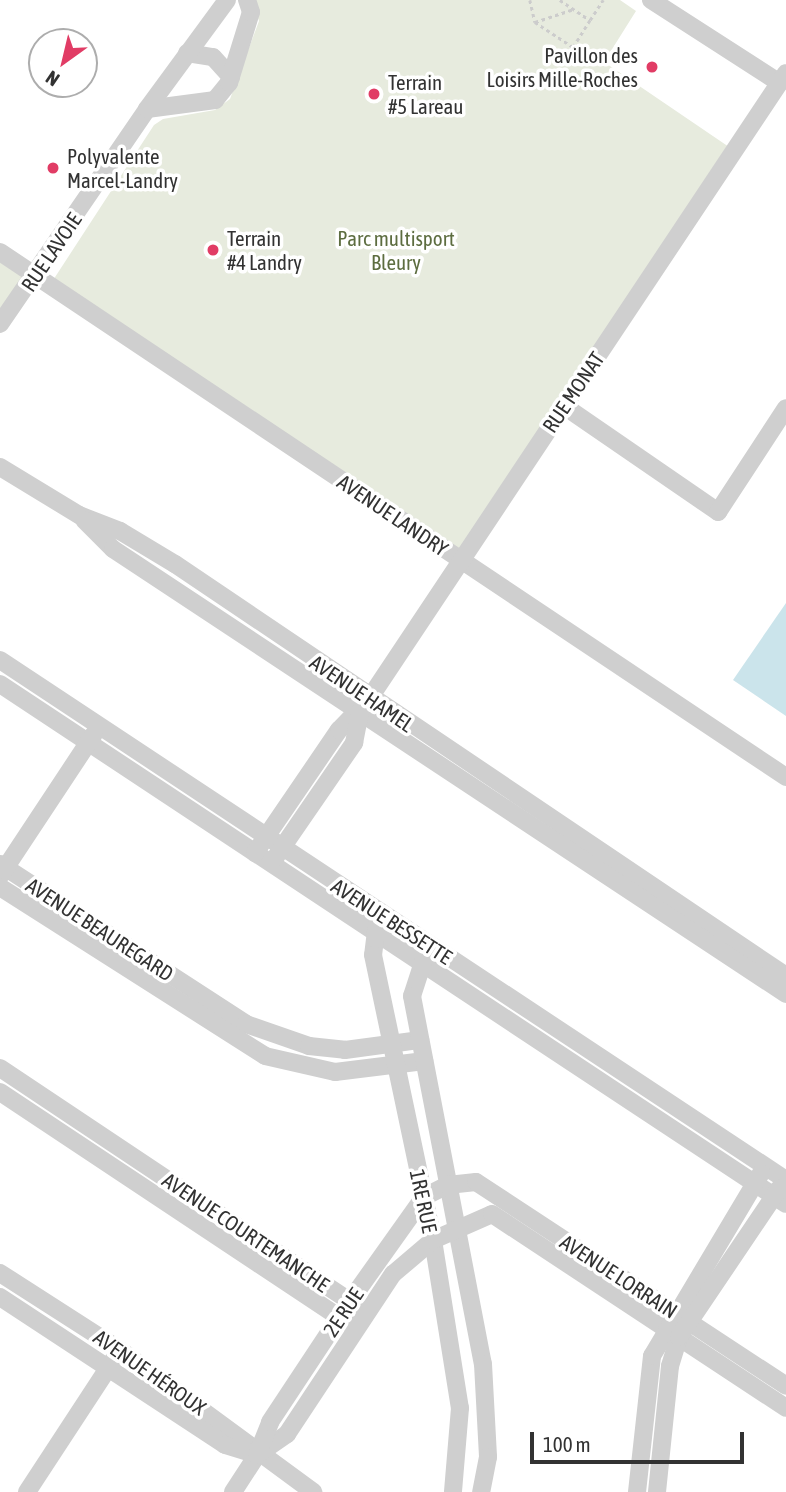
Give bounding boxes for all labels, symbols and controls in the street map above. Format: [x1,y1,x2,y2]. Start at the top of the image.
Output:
north arrow [28,28,98,98]
place label: Pavillon des Loisirs Mille-Roches [487,42,638,92]
marker: Pavillon des Loisirs Mille-Roches [644,59,660,75]
text: N [42,66,63,91]
place label: Terrain #5 Lareau [388,69,464,119]
marker: Terrain #5 Lareau [366,86,382,102]
place label: Polyvalente Marcel-Landry [67,143,178,193]
marker: Polyvalente Marcel-Landry [45,160,61,176]
street label: RUE LAVOIE [16,208,86,296]
place label: Terrain #4 Landry [227,225,302,275]
park label: Parc multisport Bleury [337,225,455,275]
marker: Terrain #4 Landry [205,242,221,258]
street label: RUE MONAT [537,347,609,437]
street label: AVENUE LANDRY [333,469,453,561]
street label: AVENUE HAMEL [305,649,419,737]
street label: AVENUE BEAUREGARD [22,872,178,986]
street label: AVENUE BESSETTE [327,873,457,969]
street label: AVENUE COURTEMANCHE [158,1167,334,1297]
street label: 1RE RUE [405,1167,443,1235]
street label: AVENUE LORRAIN [556,1229,682,1323]
street label: 2E RUE [318,1283,368,1341]
street label: AVENUE HÉROUX [89,1324,211,1420]
scale bar [534,1418,748,1462]
text: 100 m [543,1432,591,1456]

